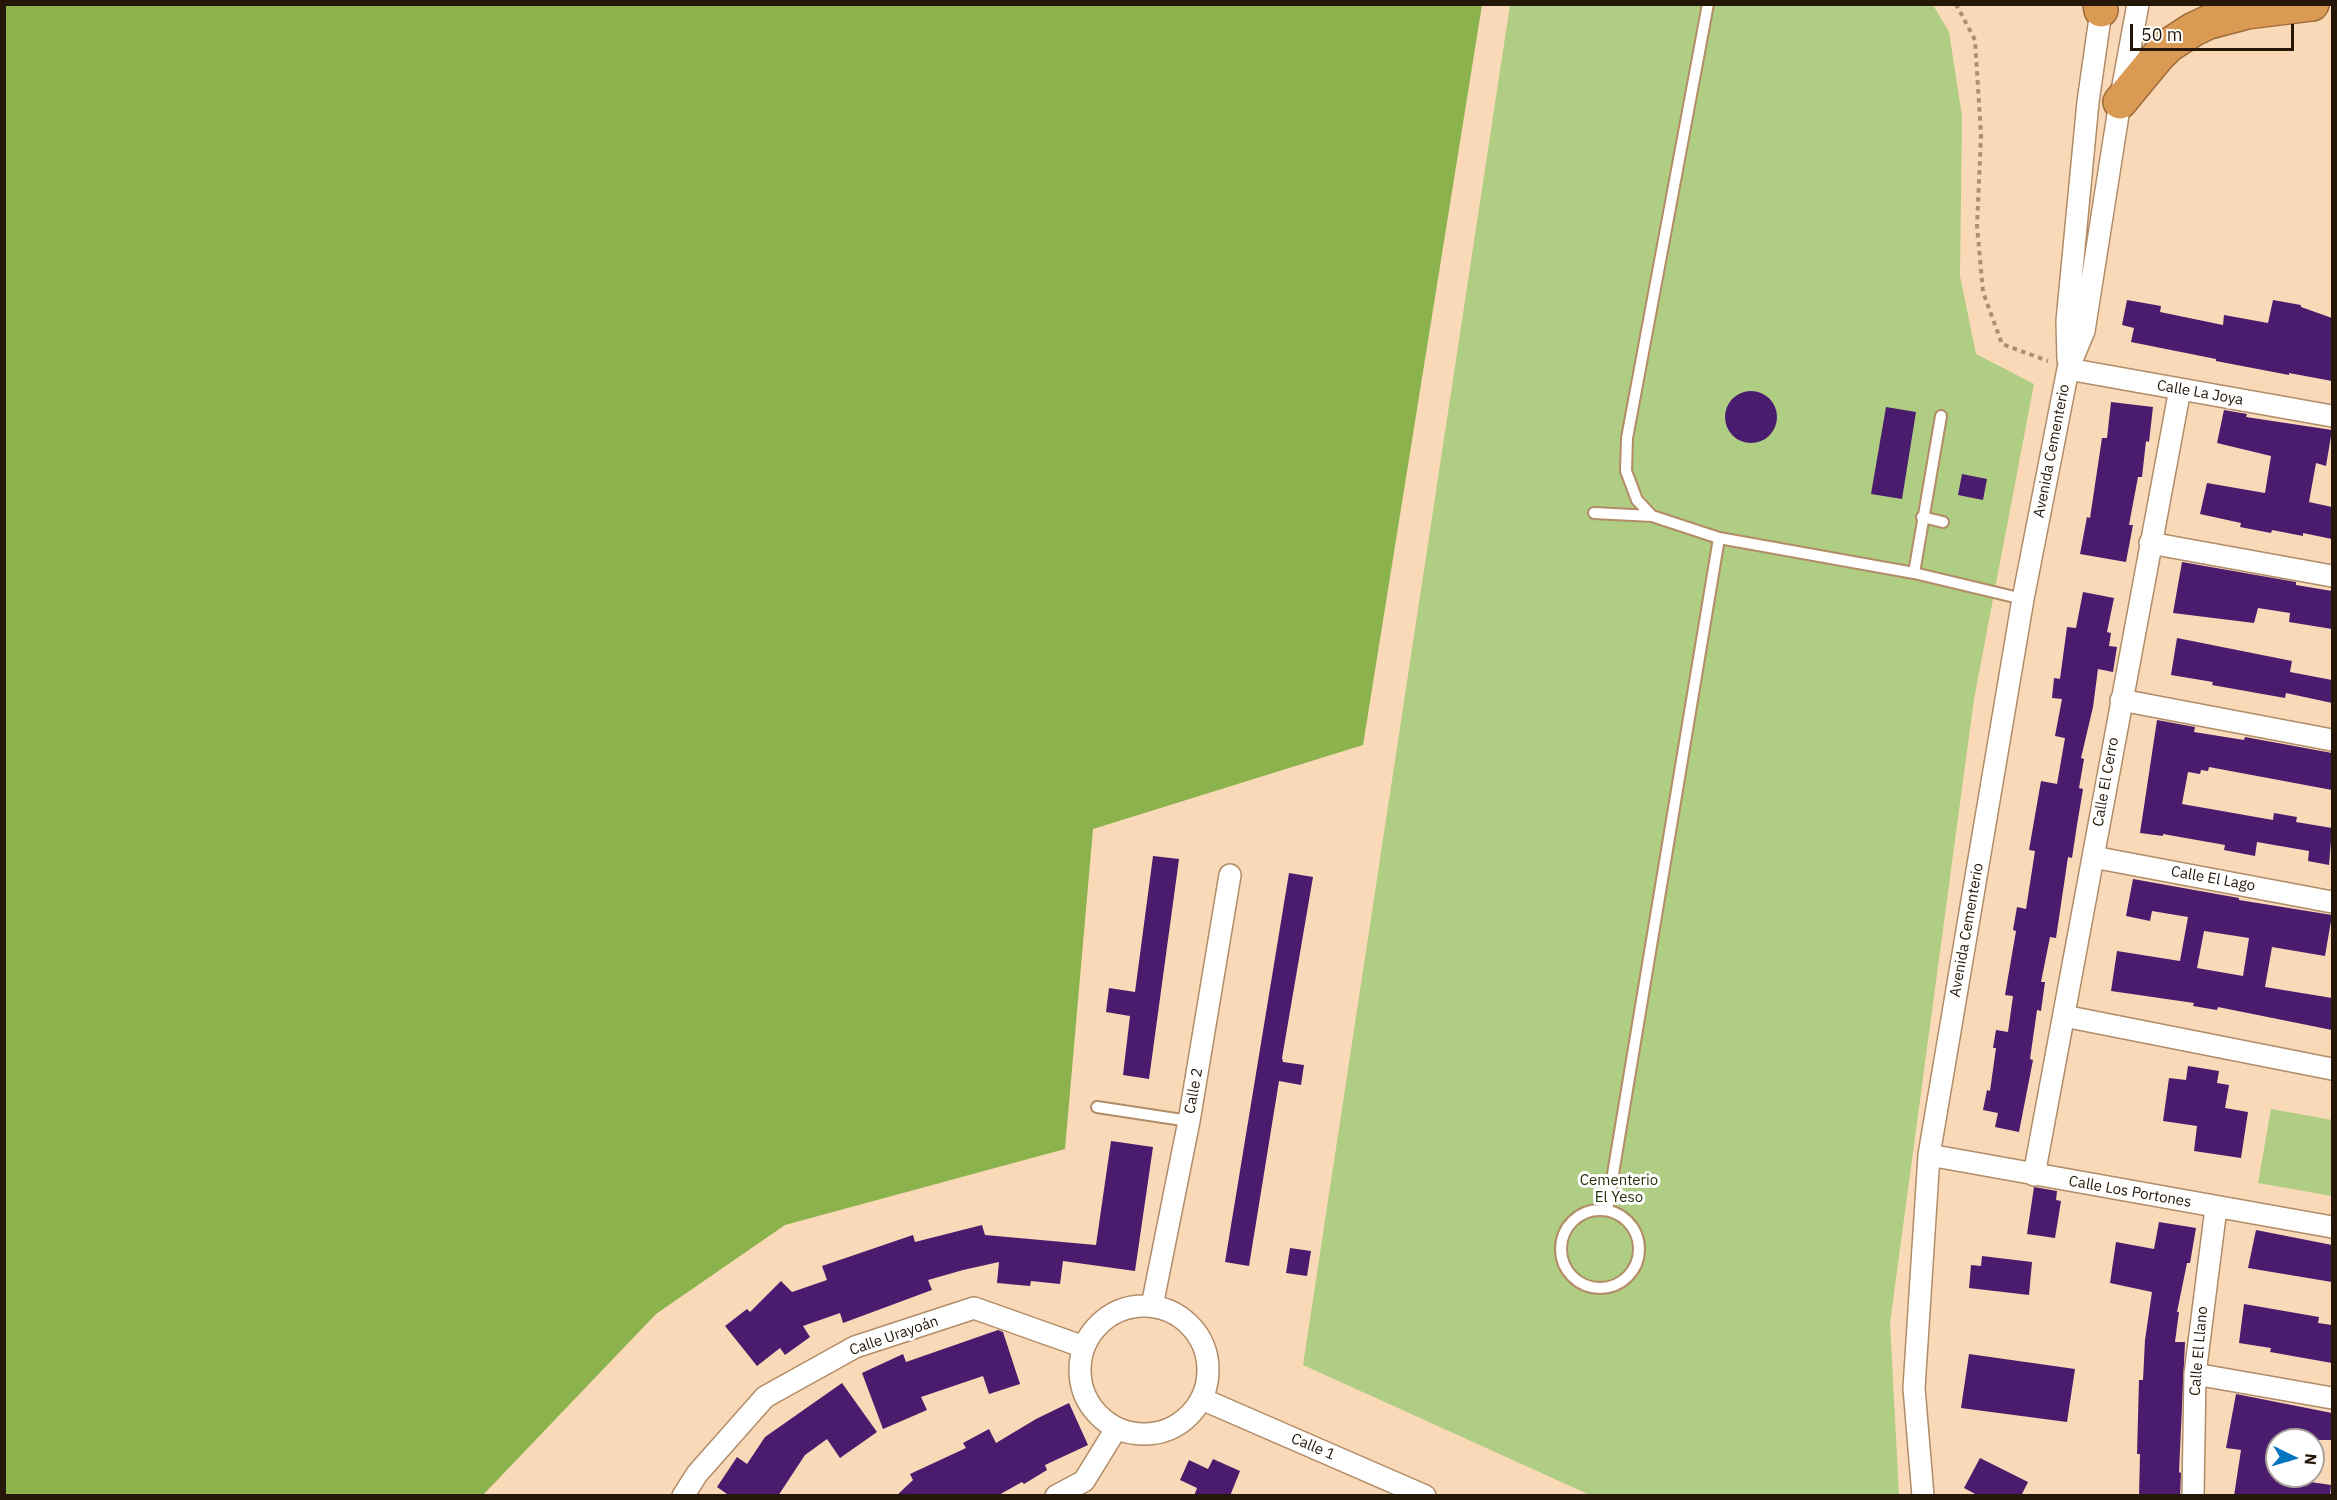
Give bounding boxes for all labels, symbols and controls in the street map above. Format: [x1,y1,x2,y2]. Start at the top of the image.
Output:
scale bar [2133,12,2296,50]
text: 50 m [2141,23,2183,46]
street label: Calle La Joya [2155,377,2245,409]
street label: Avenida Cementerio [2030,383,2074,519]
street label: Calle El Cerro [2089,736,2123,828]
street label: Avenida Cementerio [1946,862,1988,998]
street label: Calle El Lago [2169,863,2257,895]
street label: Calle 2 [1181,1067,1207,1115]
park label: Cementerio El Yeso [1580,1172,1658,1207]
street label: Calle Los Portones [2067,1172,2193,1212]
street label: Calle El Llano [2186,1305,2212,1397]
street label: Calle Urayoán [847,1312,941,1360]
north arrow [2265,1428,2325,1488]
street label: Calle 1 [1288,1430,1338,1464]
text: N [2300,1453,2321,1466]

